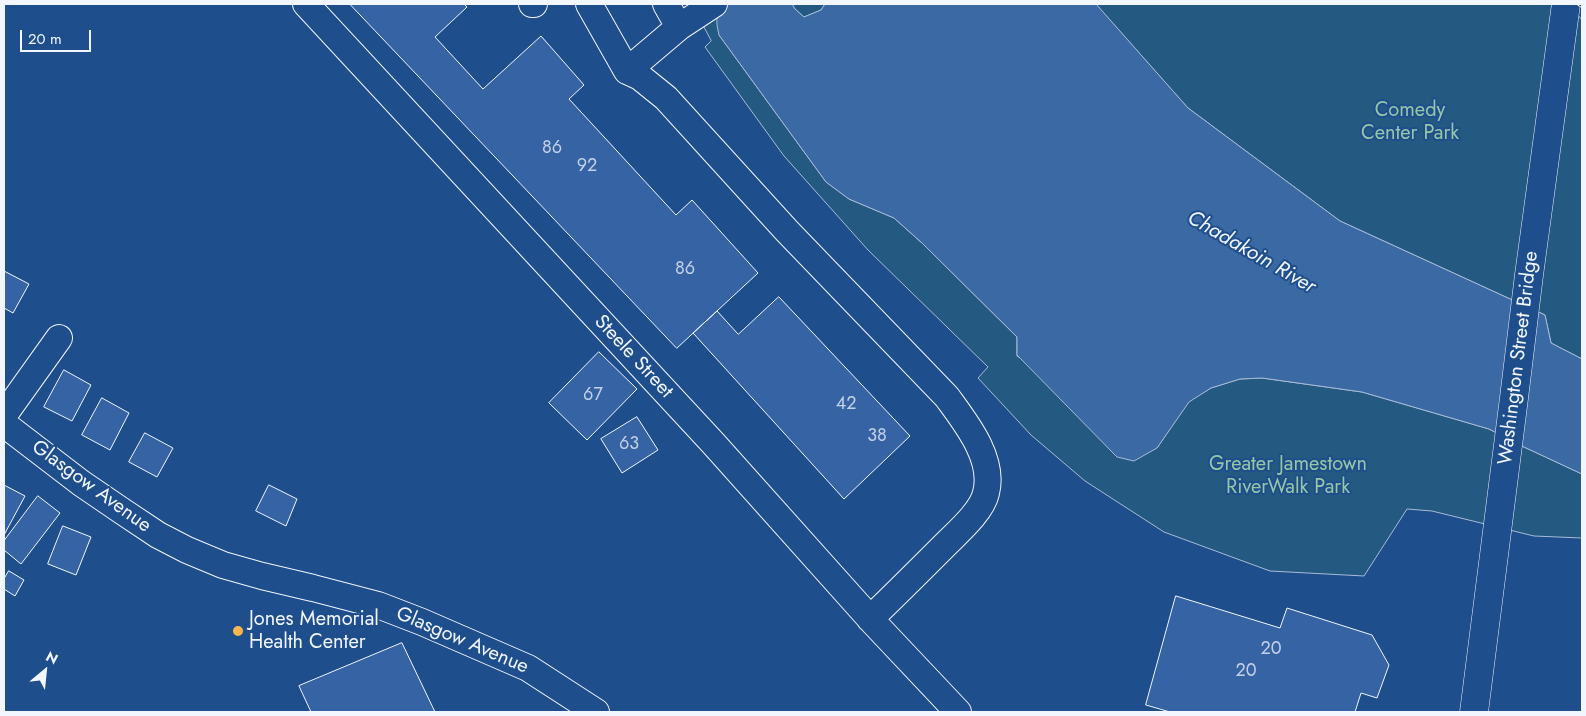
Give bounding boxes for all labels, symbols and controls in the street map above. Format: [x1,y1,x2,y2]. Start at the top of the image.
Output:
scale bar [22,20,94,52]
text: 20 m [28,28,62,50]
park label: Comedy Center Park [1361,99,1459,146]
house number: 86 [542,138,562,160]
house number: 92 [577,156,597,178]
water label: Chadakoin River [1182,206,1320,300]
street label: Washington Street Bridge [1494,250,1544,466]
house number: 86 [675,259,695,281]
street label: Steele Street [588,310,678,404]
house number: 67 [583,385,603,407]
house number: 42 [836,394,856,416]
house number: 38 [867,426,887,448]
house number: 63 [619,434,639,456]
street label: Glasgow Avenue [27,436,155,538]
park label: Greater Jamestown RiverWalk Park [1209,453,1367,500]
street label: Glasgow Avenue [392,602,532,680]
place label: Jones Memorial Health Center [249,608,379,655]
marker: Jones Memorial Health Center [231,624,245,638]
house number: 20 [1260,639,1282,661]
north arrow [20,646,70,696]
text: N [42,646,62,669]
house number: 20 [1235,661,1257,683]

